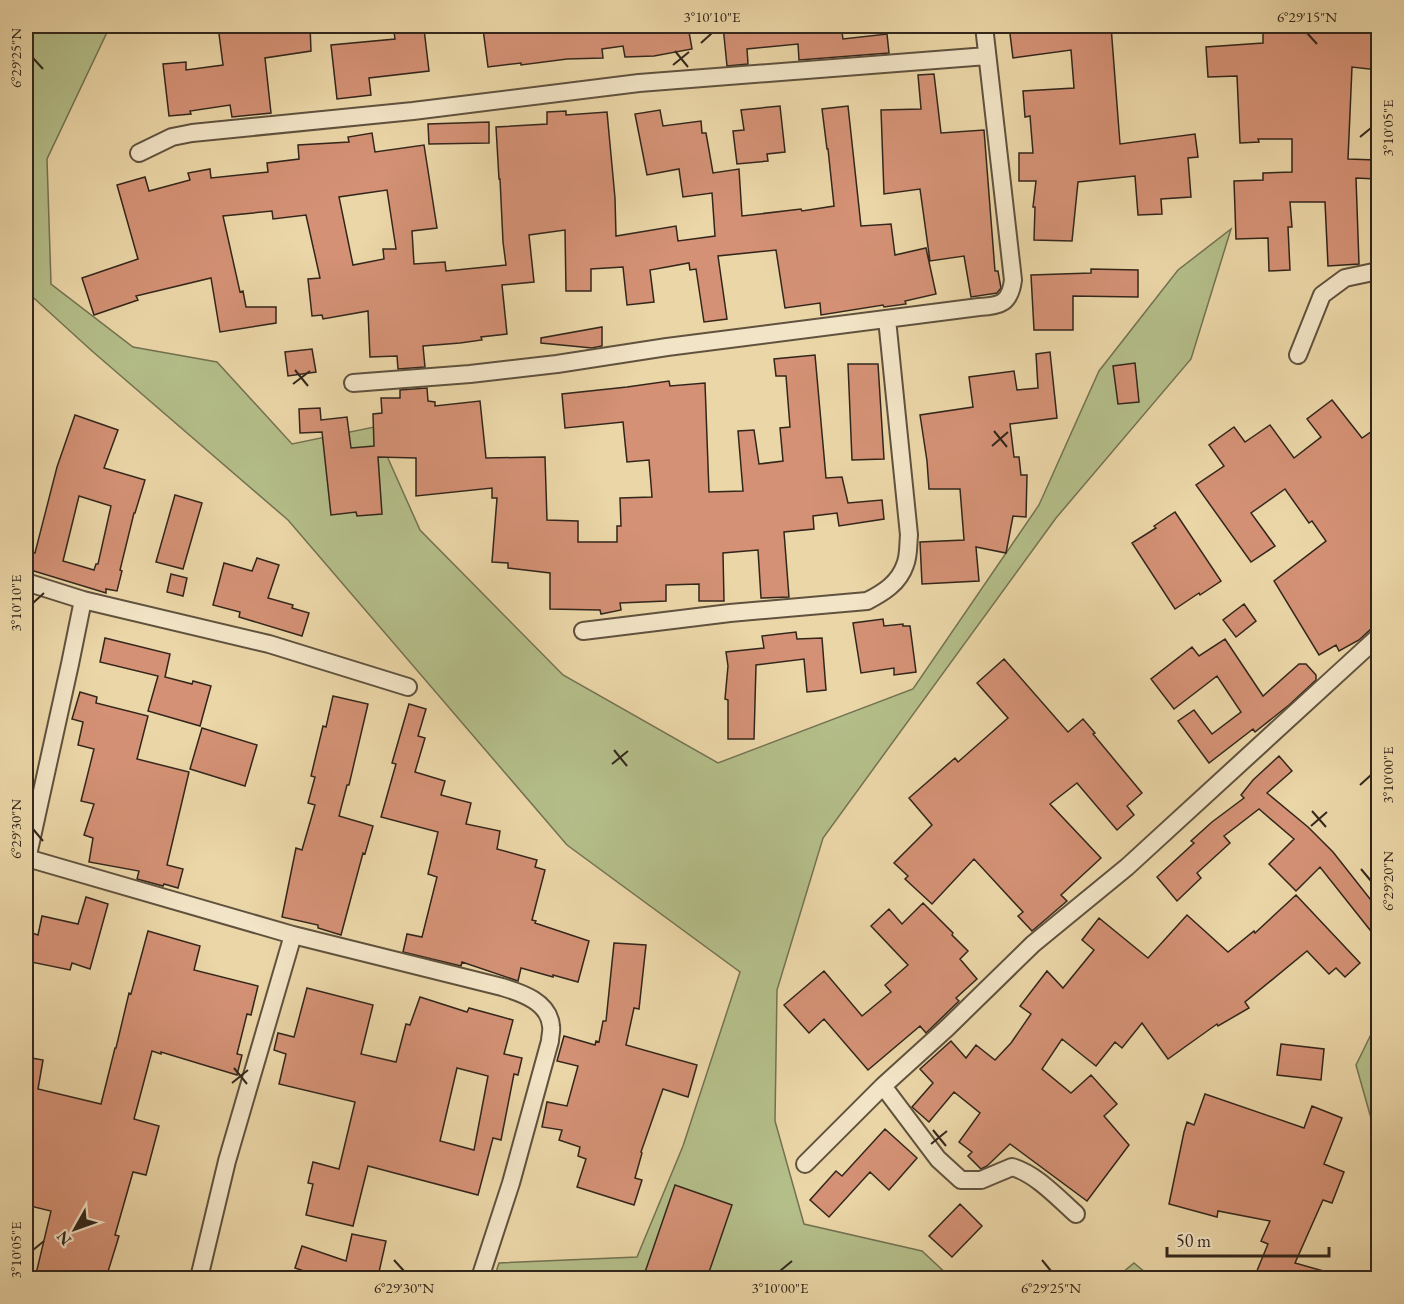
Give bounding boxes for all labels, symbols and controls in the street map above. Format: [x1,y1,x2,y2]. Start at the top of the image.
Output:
text: 3°10'10"E [684,7,741,26]
text: 6°29'15"N [1277,7,1337,26]
text: 6°29'25"N [6,28,25,88]
text: 3°10'05"E [1378,99,1397,156]
text: 3°10'10"E [6,574,25,631]
text: 3°10'00"E [1378,746,1397,803]
text: 6°29'30"N [6,799,25,859]
text: 6°29'20"N [1378,851,1397,911]
north arrow [45,1199,105,1259]
scale bar [1167,1220,1329,1258]
text: 3°10'05"E [6,1221,25,1278]
text: N [52,1227,76,1250]
text: 50 m [1176,1229,1211,1252]
text: 6°29'30"N [374,1278,434,1297]
text: 3°10'00"E [752,1278,809,1297]
text: 6°29'25"N [1021,1278,1081,1297]

